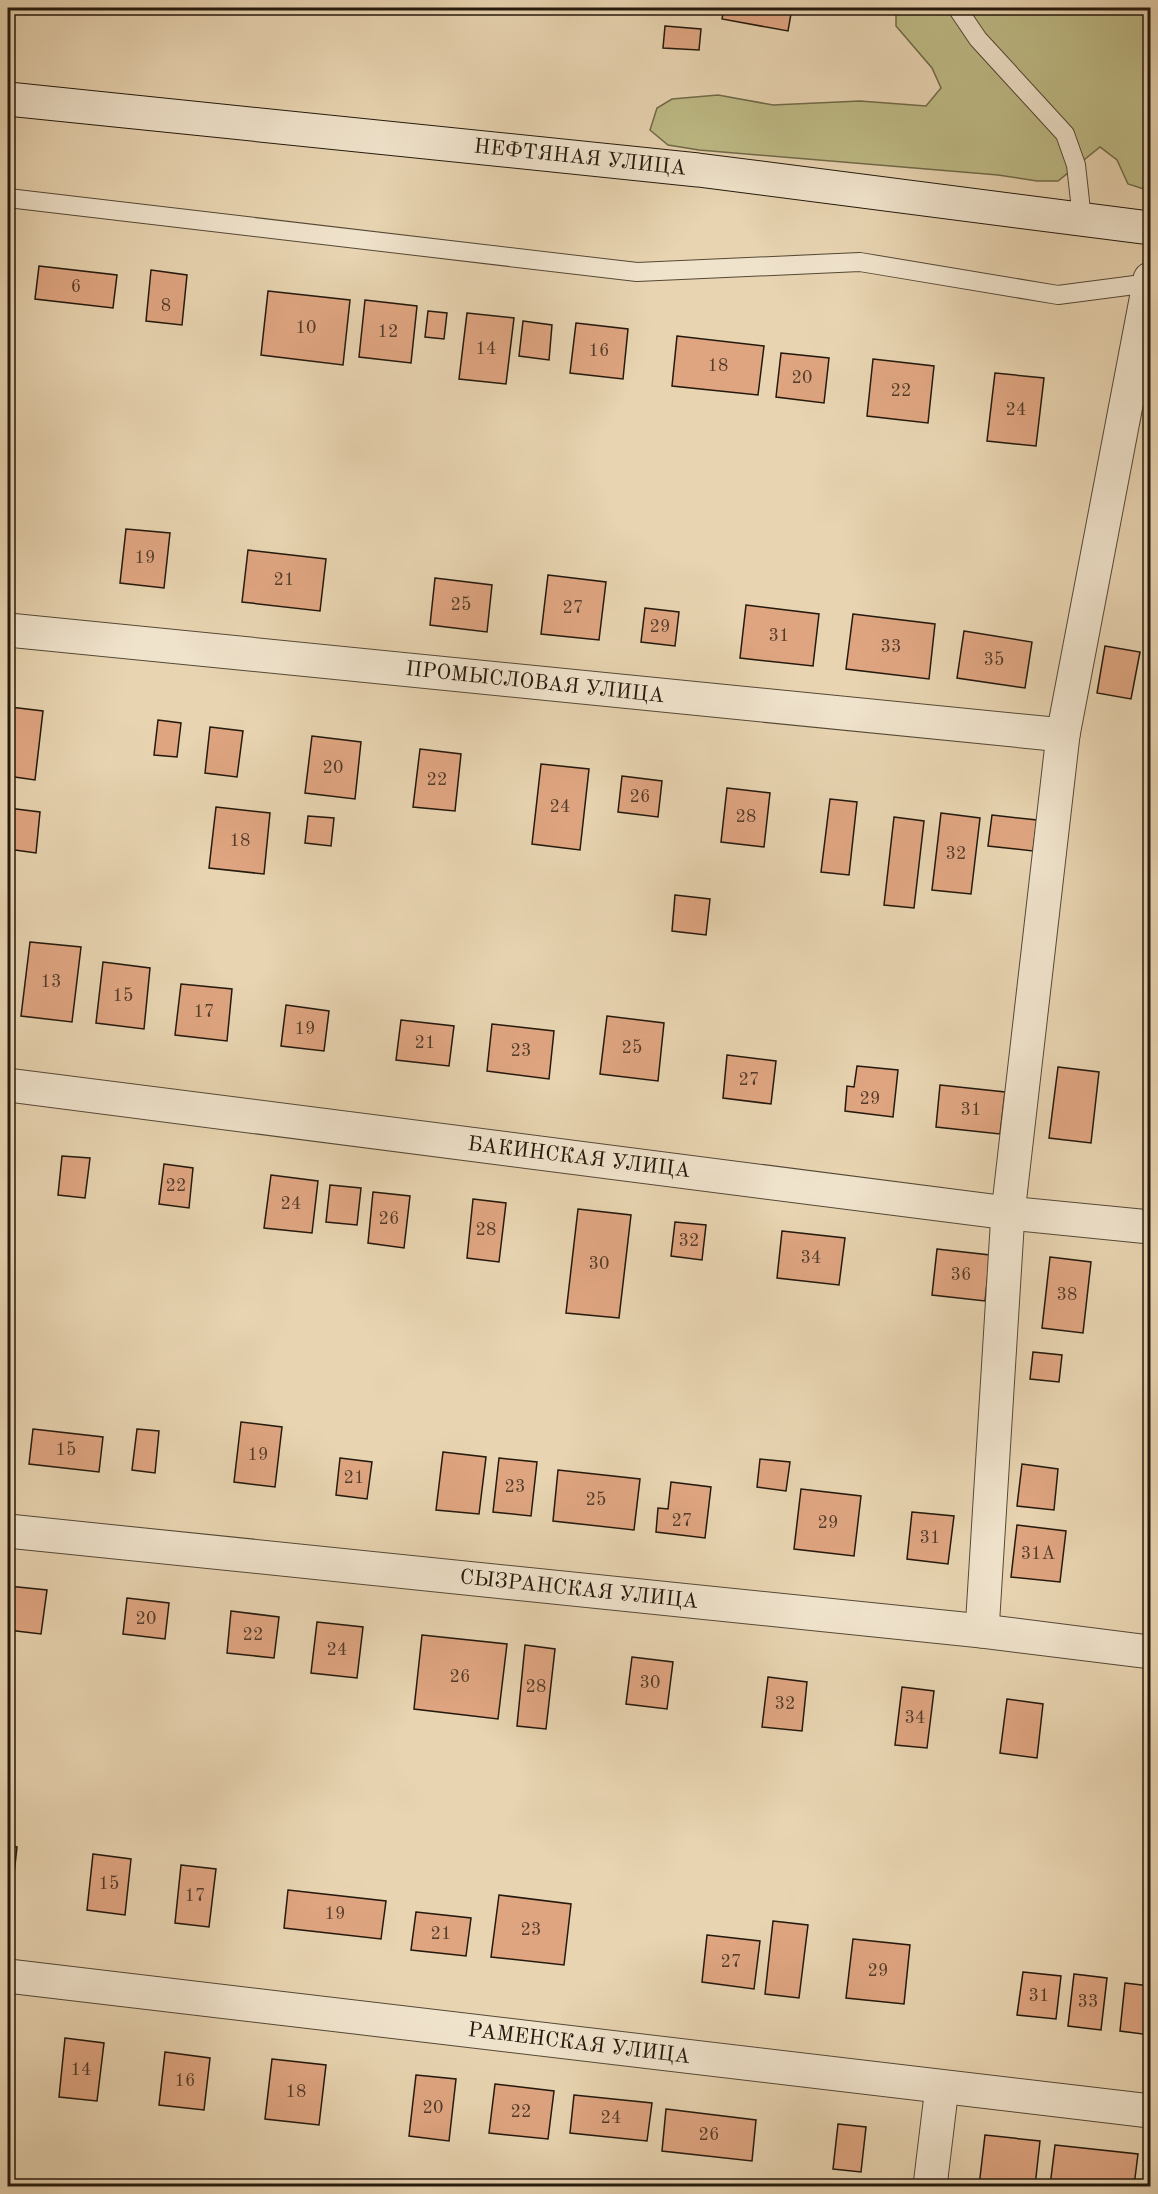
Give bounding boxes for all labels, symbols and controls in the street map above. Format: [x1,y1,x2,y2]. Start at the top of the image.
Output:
street label: НЕФТЯНАЯ УЛИЦА [473,136,687,180]
house number: 6 [71,278,81,296]
house number: 8 [161,297,171,315]
house number: 10 [296,319,316,337]
house number: 12 [378,323,398,341]
house number: 14 [476,340,496,358]
house number: 16 [589,342,609,360]
house number: 18 [708,357,728,375]
house number: 20 [792,369,812,387]
house number: 22 [891,382,911,400]
house number: 24 [1006,401,1026,419]
house number: 19 [135,549,155,567]
house number: 21 [274,571,294,589]
house number: 25 [451,596,471,614]
house number: 27 [563,599,583,617]
house number: 29 [650,618,670,636]
house number: 31 [769,627,789,645]
house number: 33 [881,638,901,656]
house number: 35 [984,651,1004,669]
street label: ПРОМЫСЛОВАЯ УЛИЦА [405,659,665,707]
house number: 20 [323,759,343,777]
house number: 22 [427,771,447,789]
house number: 26 [630,788,650,806]
house number: 24 [550,798,570,816]
house number: 28 [736,808,756,826]
house number: 18 [230,832,250,850]
house number: 32 [946,845,966,863]
house number: 13 [41,973,61,991]
house number: 15 [113,987,133,1005]
house number: 17 [194,1003,214,1021]
house number: 19 [295,1020,315,1038]
house number: 21 [415,1034,435,1052]
house number: 25 [622,1039,642,1057]
house number: 23 [511,1042,531,1060]
house number: 27 [739,1071,759,1089]
house number: 29 [860,1090,880,1108]
house number: 31 [961,1101,981,1119]
street label: БАКИНСКАЯ УЛИЦА [466,1134,692,1182]
house number: 22 [166,1177,186,1195]
house number: 24 [281,1195,301,1213]
house number: 26 [379,1210,399,1228]
house number: 28 [476,1221,496,1239]
house number: 32 [679,1232,699,1250]
house number: 34 [801,1249,821,1267]
house number: 30 [589,1255,609,1273]
house number: 36 [951,1266,971,1284]
house number: 38 [1057,1286,1077,1304]
house number: 15 [56,1441,76,1459]
house number: 19 [248,1446,268,1464]
house number: 21 [344,1469,364,1487]
house number: 23 [505,1478,525,1496]
house number: 25 [586,1491,606,1509]
house number: 27 [672,1512,692,1530]
house number: 29 [818,1514,838,1532]
house number: 31 [920,1529,940,1547]
house number: 31А [1021,1545,1056,1563]
street label: СЫЗРАНСКАЯ УЛИЦА [459,1567,699,1613]
house number: 20 [136,1610,156,1628]
house number: 22 [243,1626,263,1644]
house number: 24 [327,1641,347,1659]
house number: 26 [450,1668,470,1686]
house number: 30 [640,1674,660,1692]
house number: 28 [526,1678,546,1696]
house number: 32 [775,1695,795,1713]
house number: 34 [905,1709,925,1727]
house number: 15 [99,1875,119,1893]
house number: 17 [185,1887,205,1905]
house number: 19 [325,1905,345,1923]
house number: 23 [521,1921,541,1939]
house number: 21 [431,1925,451,1943]
house number: 27 [721,1953,741,1971]
house number: 29 [868,1962,888,1980]
house number: 31 [1029,1987,1049,2005]
house number: 33 [1078,1993,1098,2011]
street label: РАМЕНСКАЯ УЛИЦА [467,2020,691,2068]
house number: 14 [71,2061,91,2079]
house number: 16 [175,2072,195,2090]
house number: 18 [286,2083,306,2101]
house number: 20 [423,2099,443,2117]
house number: 22 [511,2103,531,2121]
house number: 24 [601,2109,621,2127]
house number: 26 [699,2126,719,2144]

